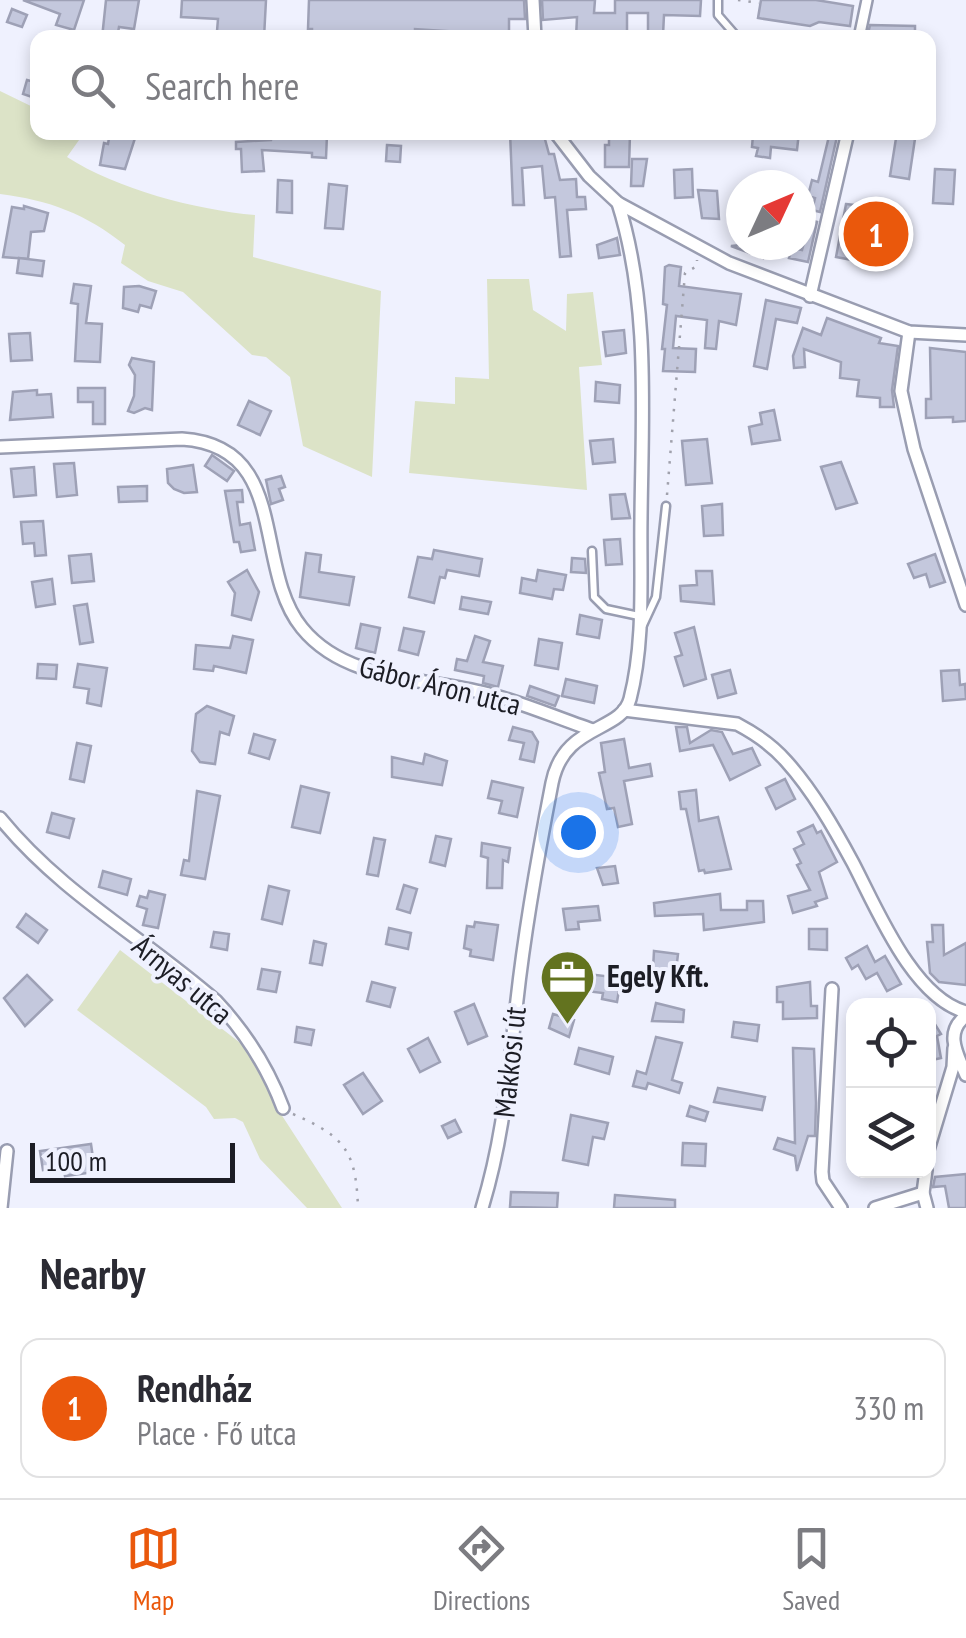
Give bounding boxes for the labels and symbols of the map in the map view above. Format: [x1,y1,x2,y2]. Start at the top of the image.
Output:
north arrow [726,170,816,260]
pin: 1 [844,196,908,272]
street label: Gábor Áron utca [356,646,525,723]
your location [553,807,604,858]
street label: Árnyas utca [125,926,241,1032]
office icon: Egely Kft. [538,947,598,1026]
place label: Egely Kft. [607,956,709,995]
street label: Makkosi út [483,1004,534,1119]
scale bar [30,1138,235,1182]

